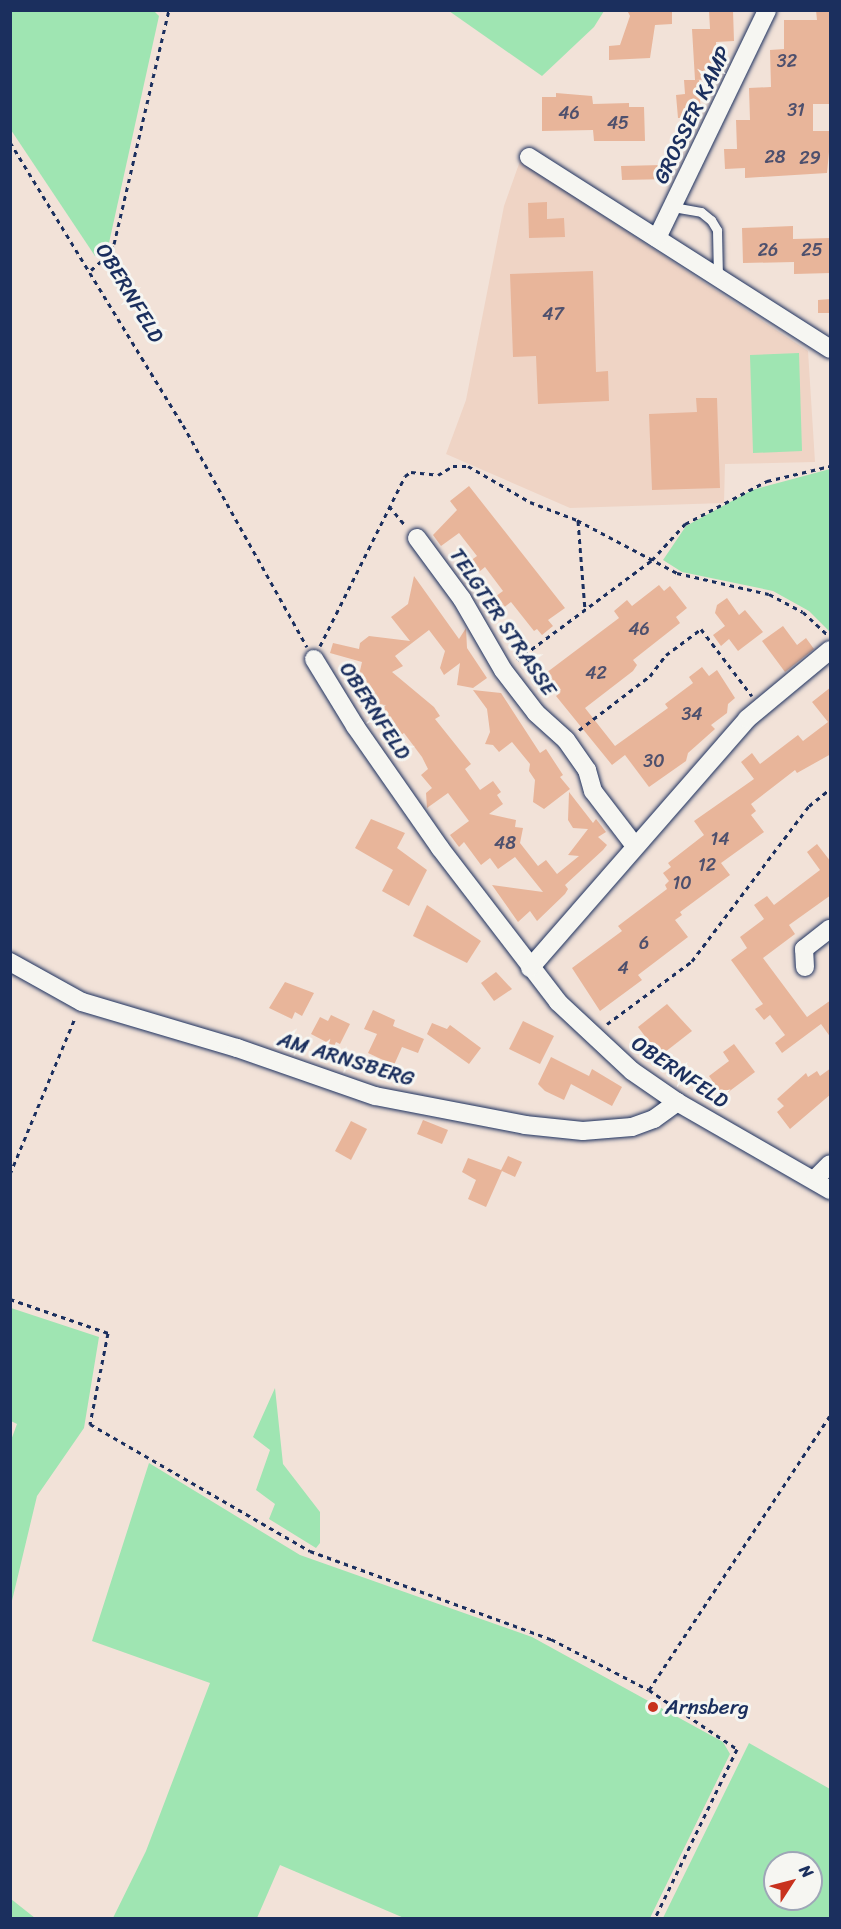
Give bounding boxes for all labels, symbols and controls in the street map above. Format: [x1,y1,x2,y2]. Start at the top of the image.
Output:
street label: GROSSER KAMP [648,42,736,188]
house number: 32 [777,50,797,72]
house number: 31 [787,99,805,121]
house number: 46 [558,102,580,124]
house number: 45 [607,112,629,134]
house number: 28 [764,146,786,168]
house number: 29 [799,147,821,169]
street label: OBERNFELD [91,239,169,347]
house number: 26 [758,239,778,261]
house number: 25 [801,239,823,261]
house number: 47 [542,303,564,325]
street label: TELGTER STRASSE [443,542,563,702]
house number: 46 [628,618,650,640]
street label: OBERNFELD [334,657,416,765]
house number: 42 [585,662,607,684]
house number: 34 [681,703,703,725]
house number: 30 [643,750,665,772]
house number: 14 [711,828,729,850]
house number: 48 [494,832,516,854]
house number: 12 [698,854,716,876]
house number: 10 [672,872,692,894]
house number: 6 [639,932,649,954]
house number: 4 [617,957,629,979]
street label: AM ARNSBERG [276,1027,416,1091]
street label: OBERNFELD [627,1030,733,1114]
place label: Arnsberg [665,1694,749,1720]
marker: Arnsberg [646,1700,660,1714]
north arrow [763,1851,823,1911]
text: N [791,1858,821,1884]

